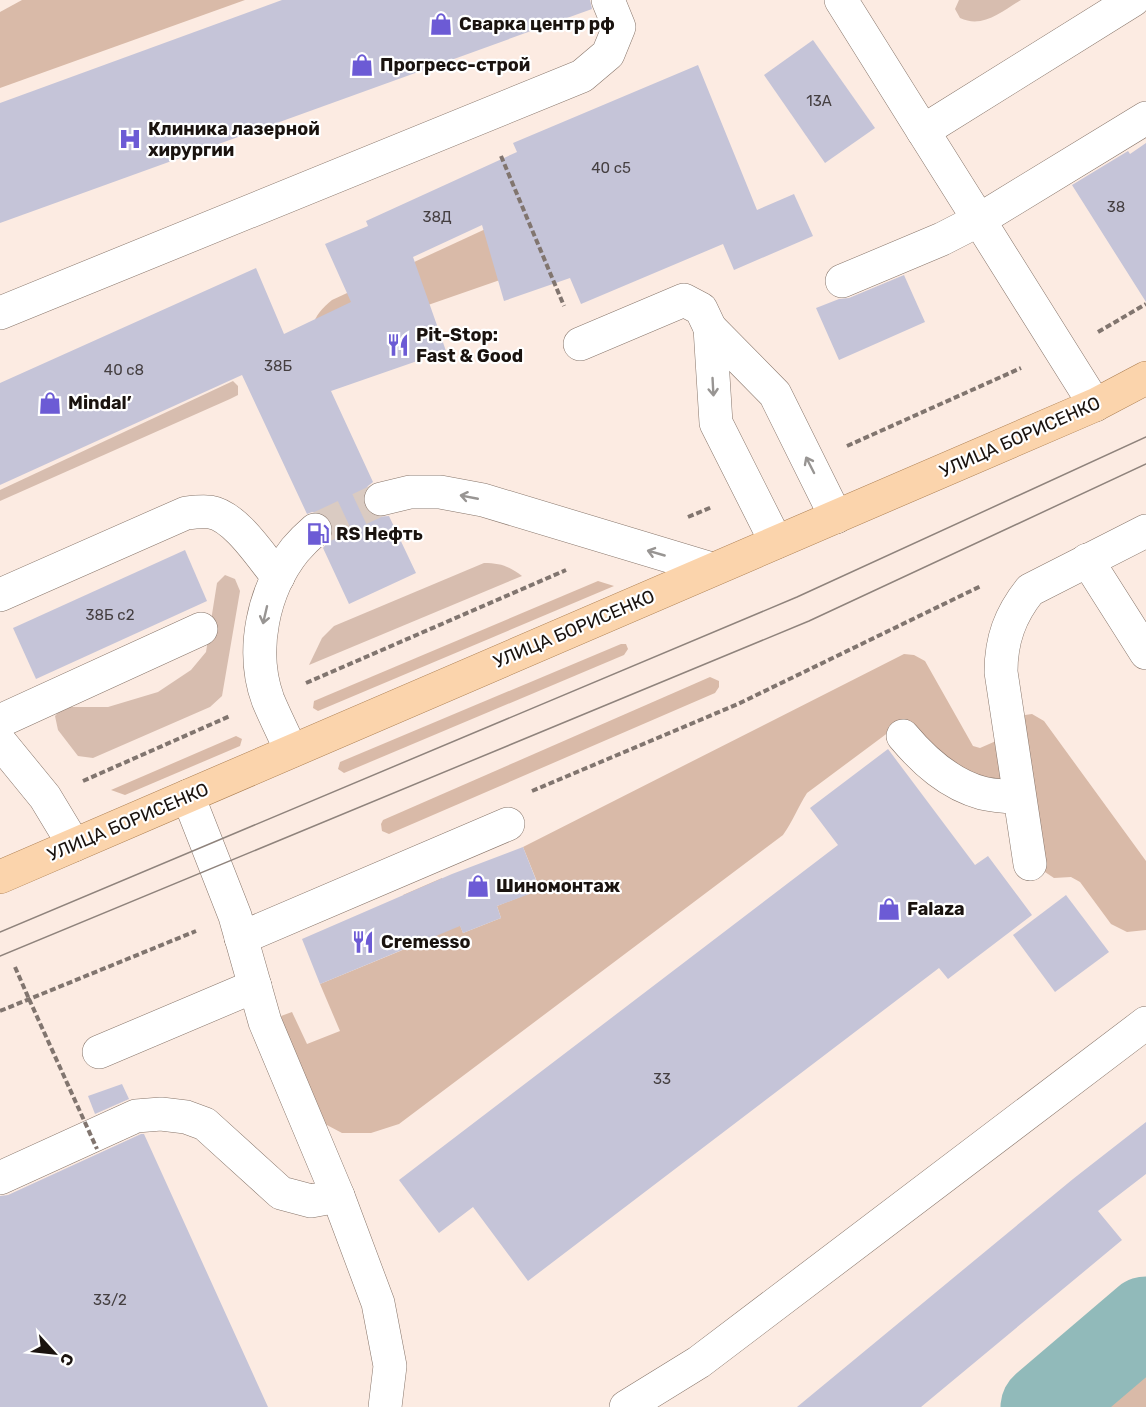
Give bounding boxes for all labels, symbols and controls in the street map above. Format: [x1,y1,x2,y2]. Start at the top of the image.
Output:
shop icon: Сварка центр рф [428,11,454,37]
place label: Сварка центр рф [459,13,615,35]
shop icon: Прогресс-строй [349,52,375,78]
place label: Прогресс-строй [380,54,530,76]
house number: 13А [806,92,832,110]
place label: Клиника лазерной хирургии [148,118,320,161]
hospital icon: Клиника лазерной хирургии [117,126,143,152]
house number: 40 с5 [591,159,631,177]
house number: 38 [1107,198,1125,216]
house number: 38Д [422,208,452,226]
place label: Pit-Stop: Fast & Good [416,324,523,367]
restaurant icon: Pit-Stop: Fast & Good [385,332,411,358]
house number: 38Б [264,357,292,375]
house number: 40 с8 [104,361,144,379]
one-way arrow [708,376,719,396]
shop icon: Mindal’ [37,390,63,416]
place label: Mindal’ [68,392,132,414]
street label: УЛИЦА БОРИСЕНКО [936,392,1104,482]
one-way arrow [804,456,816,474]
one-way arrow [460,491,479,502]
fuel station icon: RS Нефть [305,521,331,547]
place label: RS Нефть [336,523,423,545]
one-way arrow [647,547,666,558]
street label: УЛИЦА БОРИСЕНКО [490,585,658,673]
one-way arrow [259,605,271,624]
house number: 38Б с2 [86,606,135,624]
street label: УЛИЦА БОРИСЕНКО [44,778,212,866]
shop icon: Шиномонтаж [465,873,491,899]
place label: Шиномонтаж [496,875,621,897]
shop icon: Falaza [876,896,902,922]
place label: Falaza [907,898,965,920]
restaurant icon: Cremesso [350,929,376,955]
place label: Cremesso [381,931,471,953]
house number: 33 [653,1070,671,1088]
house number: 33/2 [93,1291,127,1309]
north arrow [24,1323,84,1383]
text: С [56,1350,78,1369]

